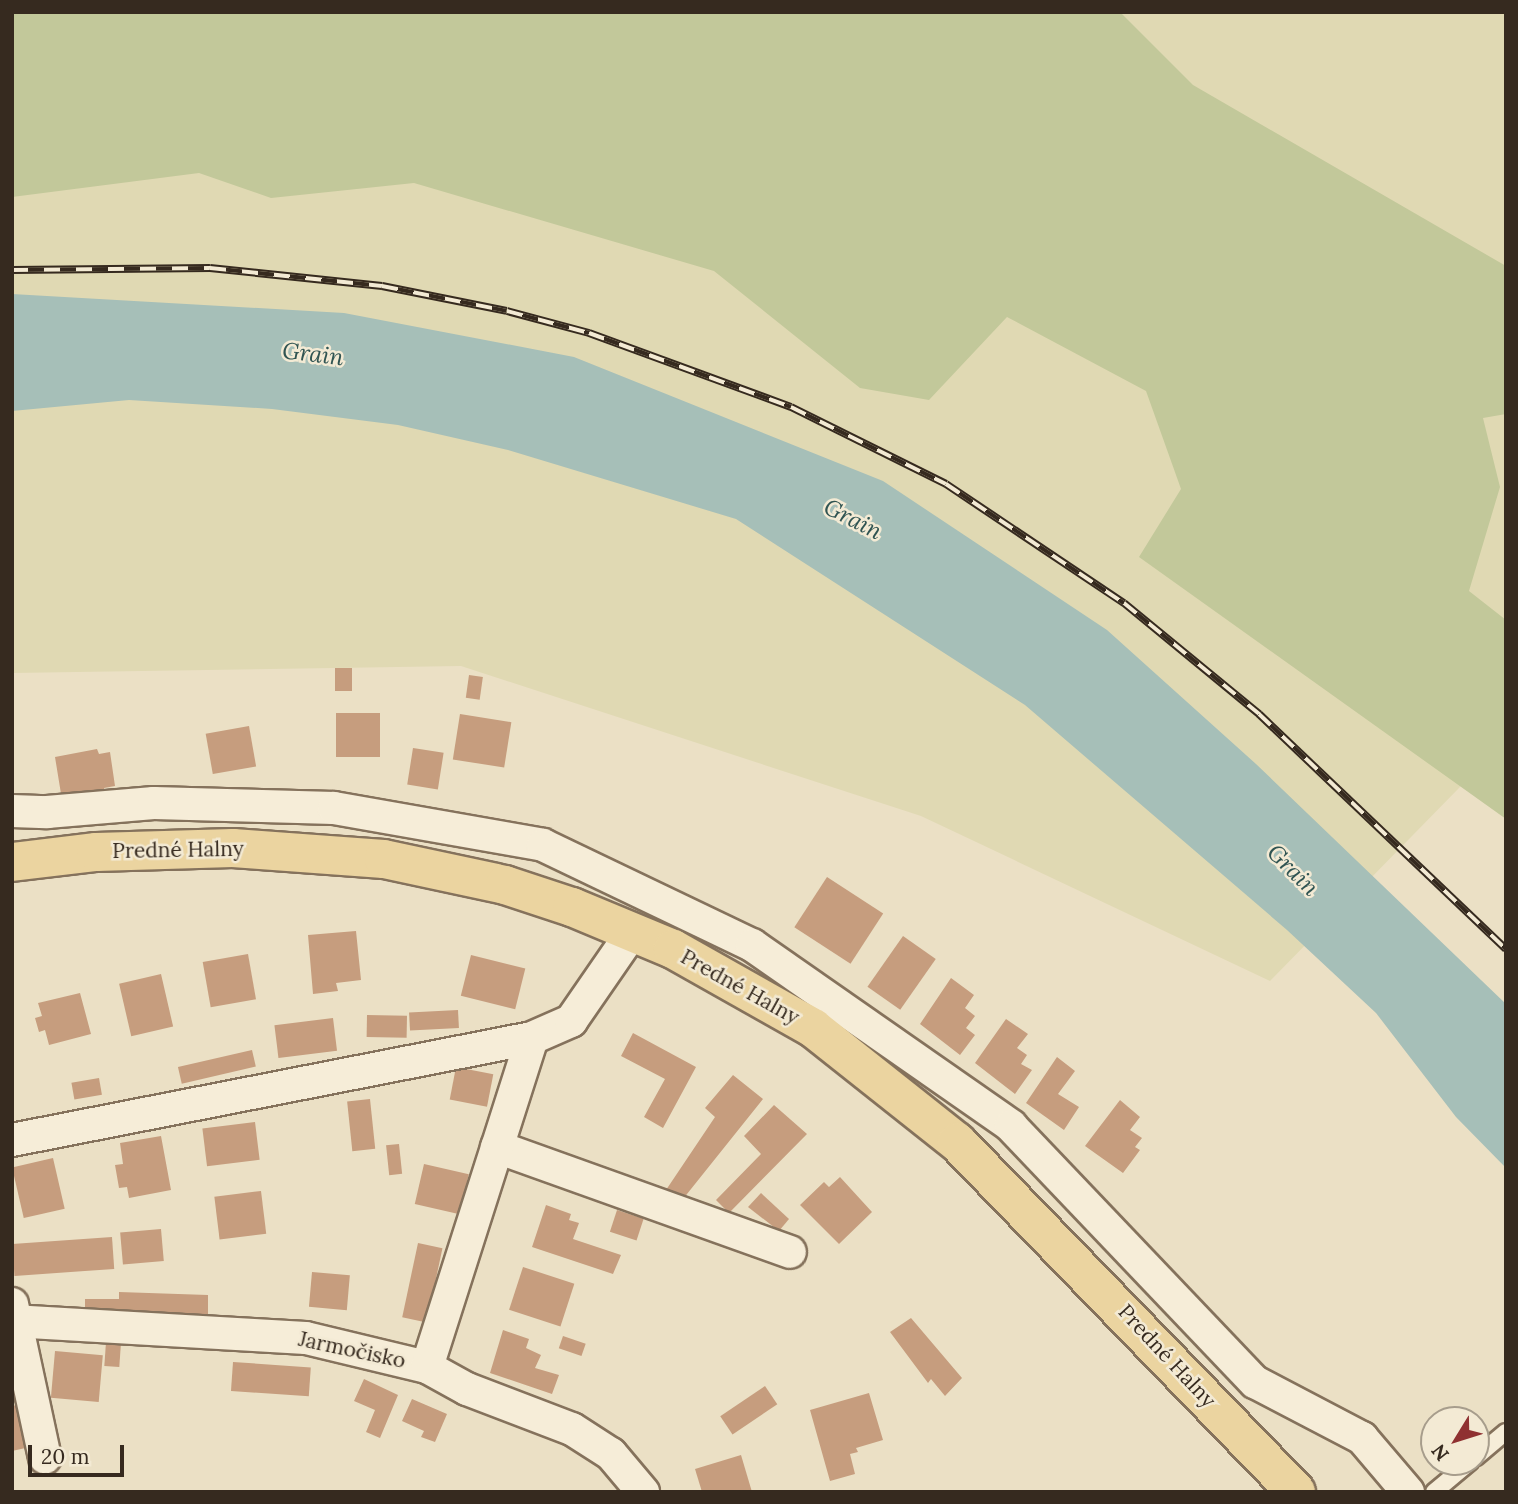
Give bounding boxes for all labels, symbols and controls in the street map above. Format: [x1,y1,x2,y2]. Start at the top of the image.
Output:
water label: Grain [281,337,345,371]
water label: Grain [819,493,887,545]
street label: Predné Halny [112,836,244,864]
water label: Grain [1261,838,1325,902]
street label: Predné Halny [676,944,804,1030]
street label: Predné Halny [1113,1299,1221,1413]
street label: Jarmočisko [296,1326,408,1374]
north arrow [1420,1406,1490,1476]
scale bar [32,1430,128,1474]
text: N [1426,1440,1454,1466]
text: 20 m [41,1443,90,1470]

